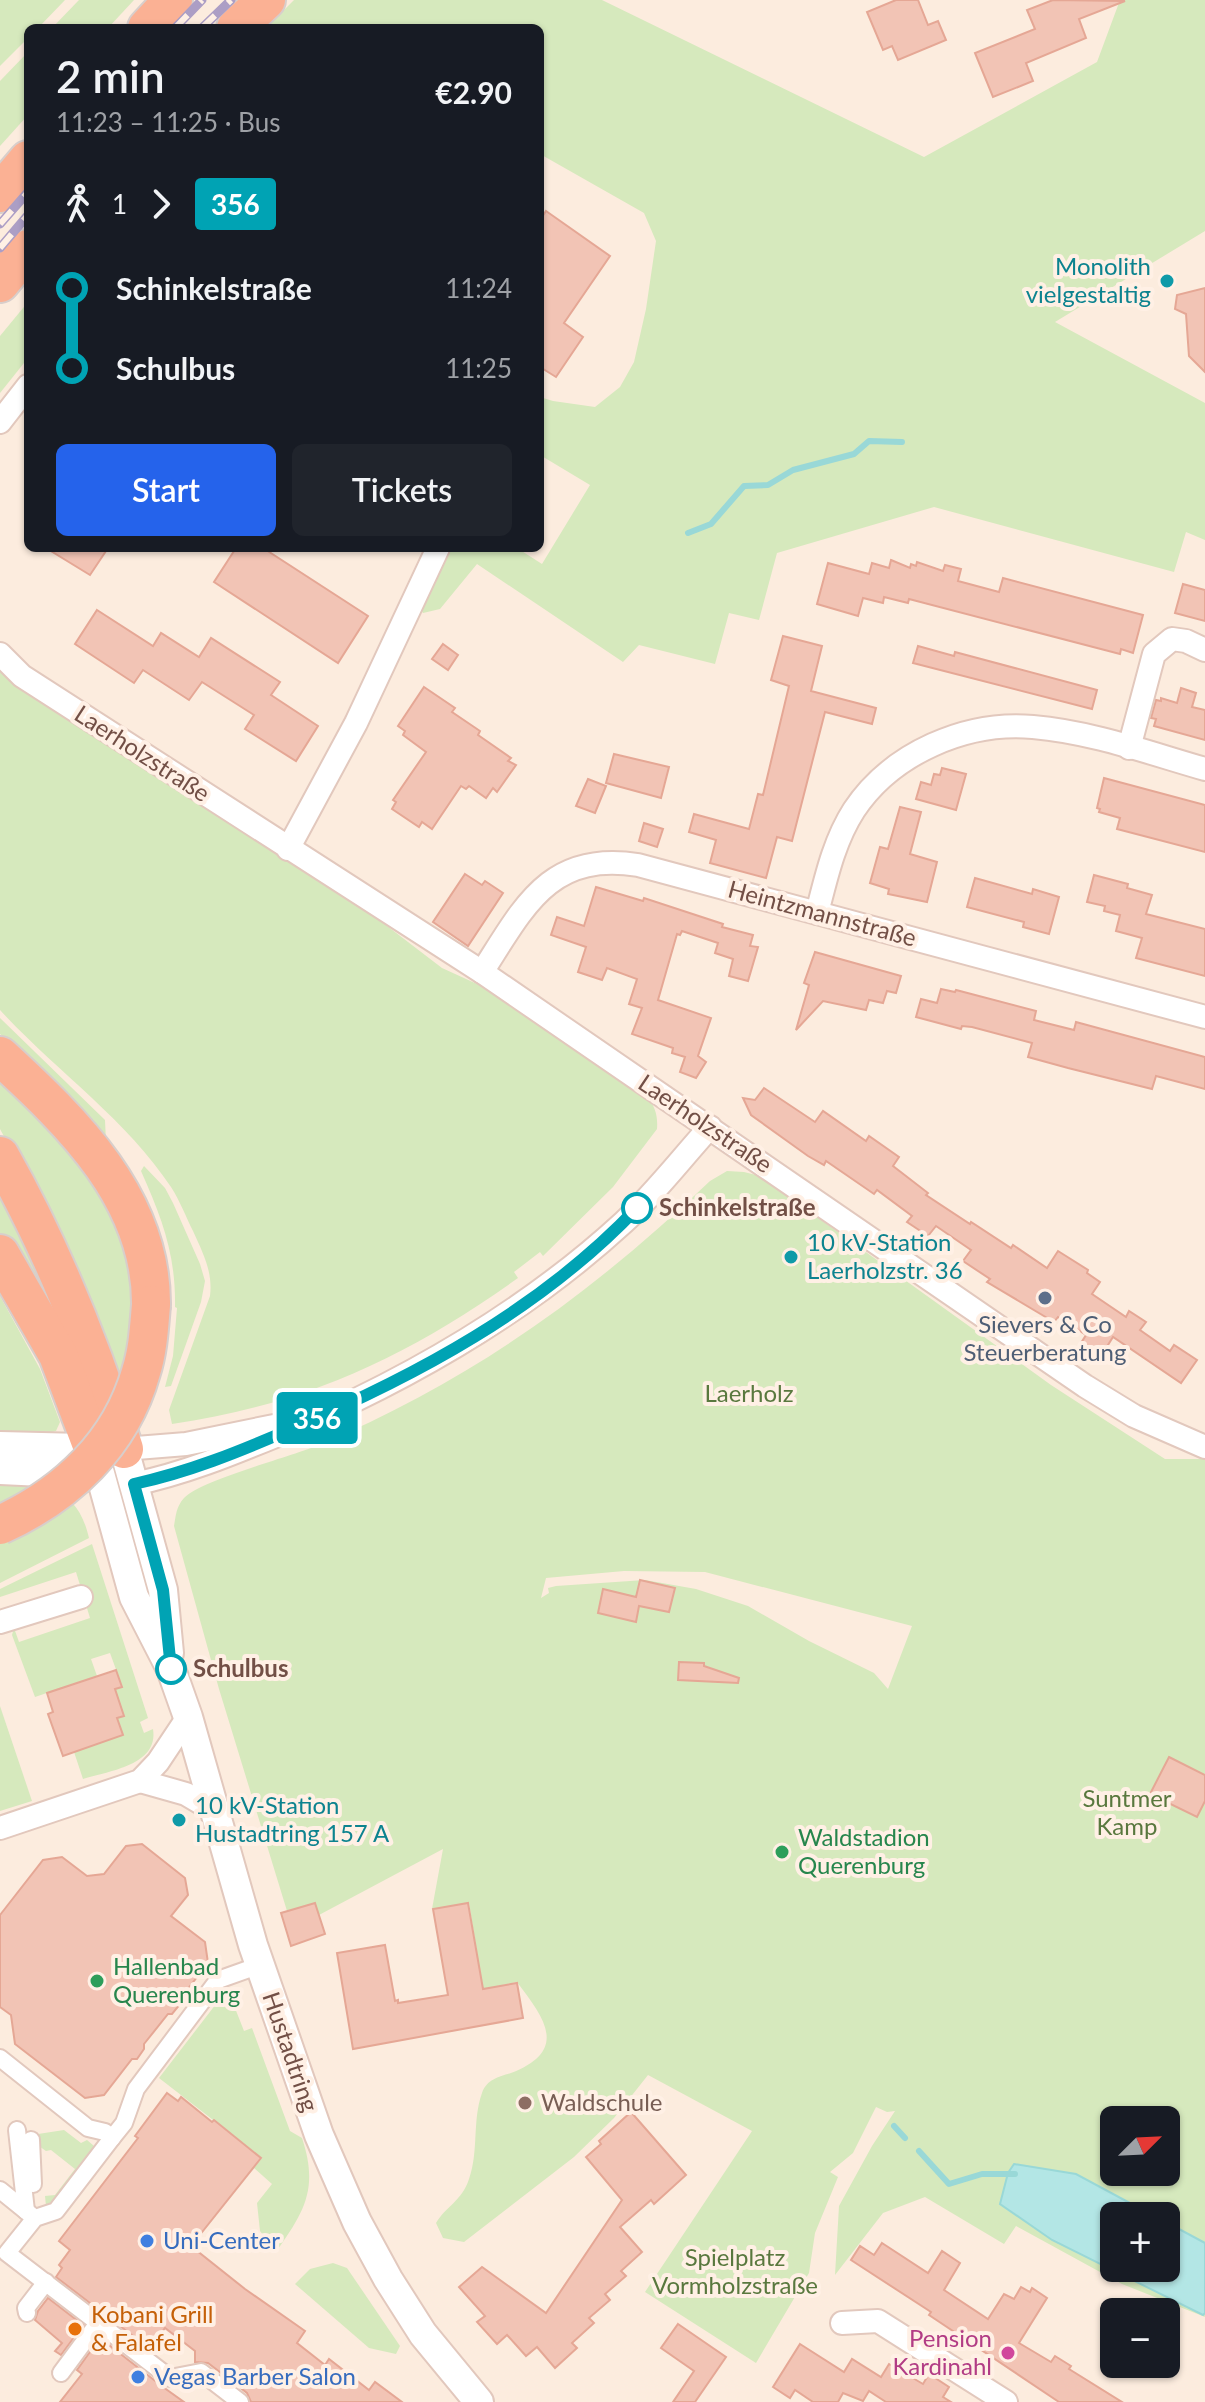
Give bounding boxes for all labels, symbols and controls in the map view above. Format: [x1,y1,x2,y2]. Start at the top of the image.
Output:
text: 2 min [56,50,165,102]
text: €2.90 [435,74,512,110]
text: 11:23 – 11:25 · Bus [56,106,280,138]
icon: walk [56,182,100,226]
icon: forward [139,182,183,226]
text: 356 [211,187,260,221]
text: 1 [112,188,127,220]
place label: Monolith vielgestaltig [1026,251,1151,308]
text: Schinkelstraße [116,270,312,306]
text: 11:24 [445,272,512,304]
marker: Monolith vielgestaltig [1158,272,1176,290]
text: Schulbus [116,350,235,386]
text: 11:25 [445,352,512,384]
button: Start [56,444,276,536]
button: Tickets [292,444,512,536]
street label: Laerholzstraße [70,698,216,807]
street label: Heintzmannstraße [725,873,920,952]
street label: Laerholzstraße [633,1067,778,1178]
place label: Schinkelstraße [659,1192,816,1221]
marker: Schinkelstraße [622,1193,652,1223]
place label: 10 kV-Station Laerholzstr. 36 [807,1227,963,1284]
marker: 10 kV-Station Laerholzstr. 36 [782,1248,800,1266]
marker: Sievers & Co Steuerberatung [1036,1289,1054,1307]
place label: Sievers & Co Steuerberatung [964,1309,1126,1366]
park label: Laerholz [704,1378,794,1407]
line badge: 356 [271,1392,363,1444]
text: 356 [293,1401,341,1435]
place label: Schulbus [193,1653,288,1682]
marker: Schulbus [156,1654,186,1684]
park label: Suntmer Kamp [1082,1783,1172,1840]
place label: 10 kV-Station Hustadtring 157 A [195,1790,390,1847]
marker: 10 kV-Station Hustadtring 157 A [170,1811,188,1829]
place label: Waldstadion Querenburg [798,1822,930,1879]
marker: Waldstadion Querenburg [773,1843,791,1861]
place label: Hallenbad Querenburg [113,1951,240,2008]
marker: Hallenbad Querenburg [88,1972,106,1990]
street label: Hustadtring [257,1988,325,2115]
place label: Waldschule [541,2087,663,2116]
marker: Waldschule [516,2094,534,2112]
north arrow [1100,2106,1180,2186]
map controls [1100,2106,1180,2378]
button: + [1100,2202,1180,2282]
place label: Uni-Center [163,2225,280,2254]
marker: Uni-Center [138,2232,156,2250]
park label: Spielplatz Vormholzstraße [652,2242,818,2299]
button: − [1100,2298,1180,2378]
place label: Kobani Grill & Falafel [91,2299,213,2356]
marker: Kobani Grill & Falafel [66,2320,84,2338]
place label: Pension Kardinahl [892,2323,992,2380]
marker: Pension Kardinahl [999,2344,1017,2362]
place label: Vegas Barber Salon [154,2361,356,2390]
marker: Vegas Barber Salon [129,2368,147,2386]

